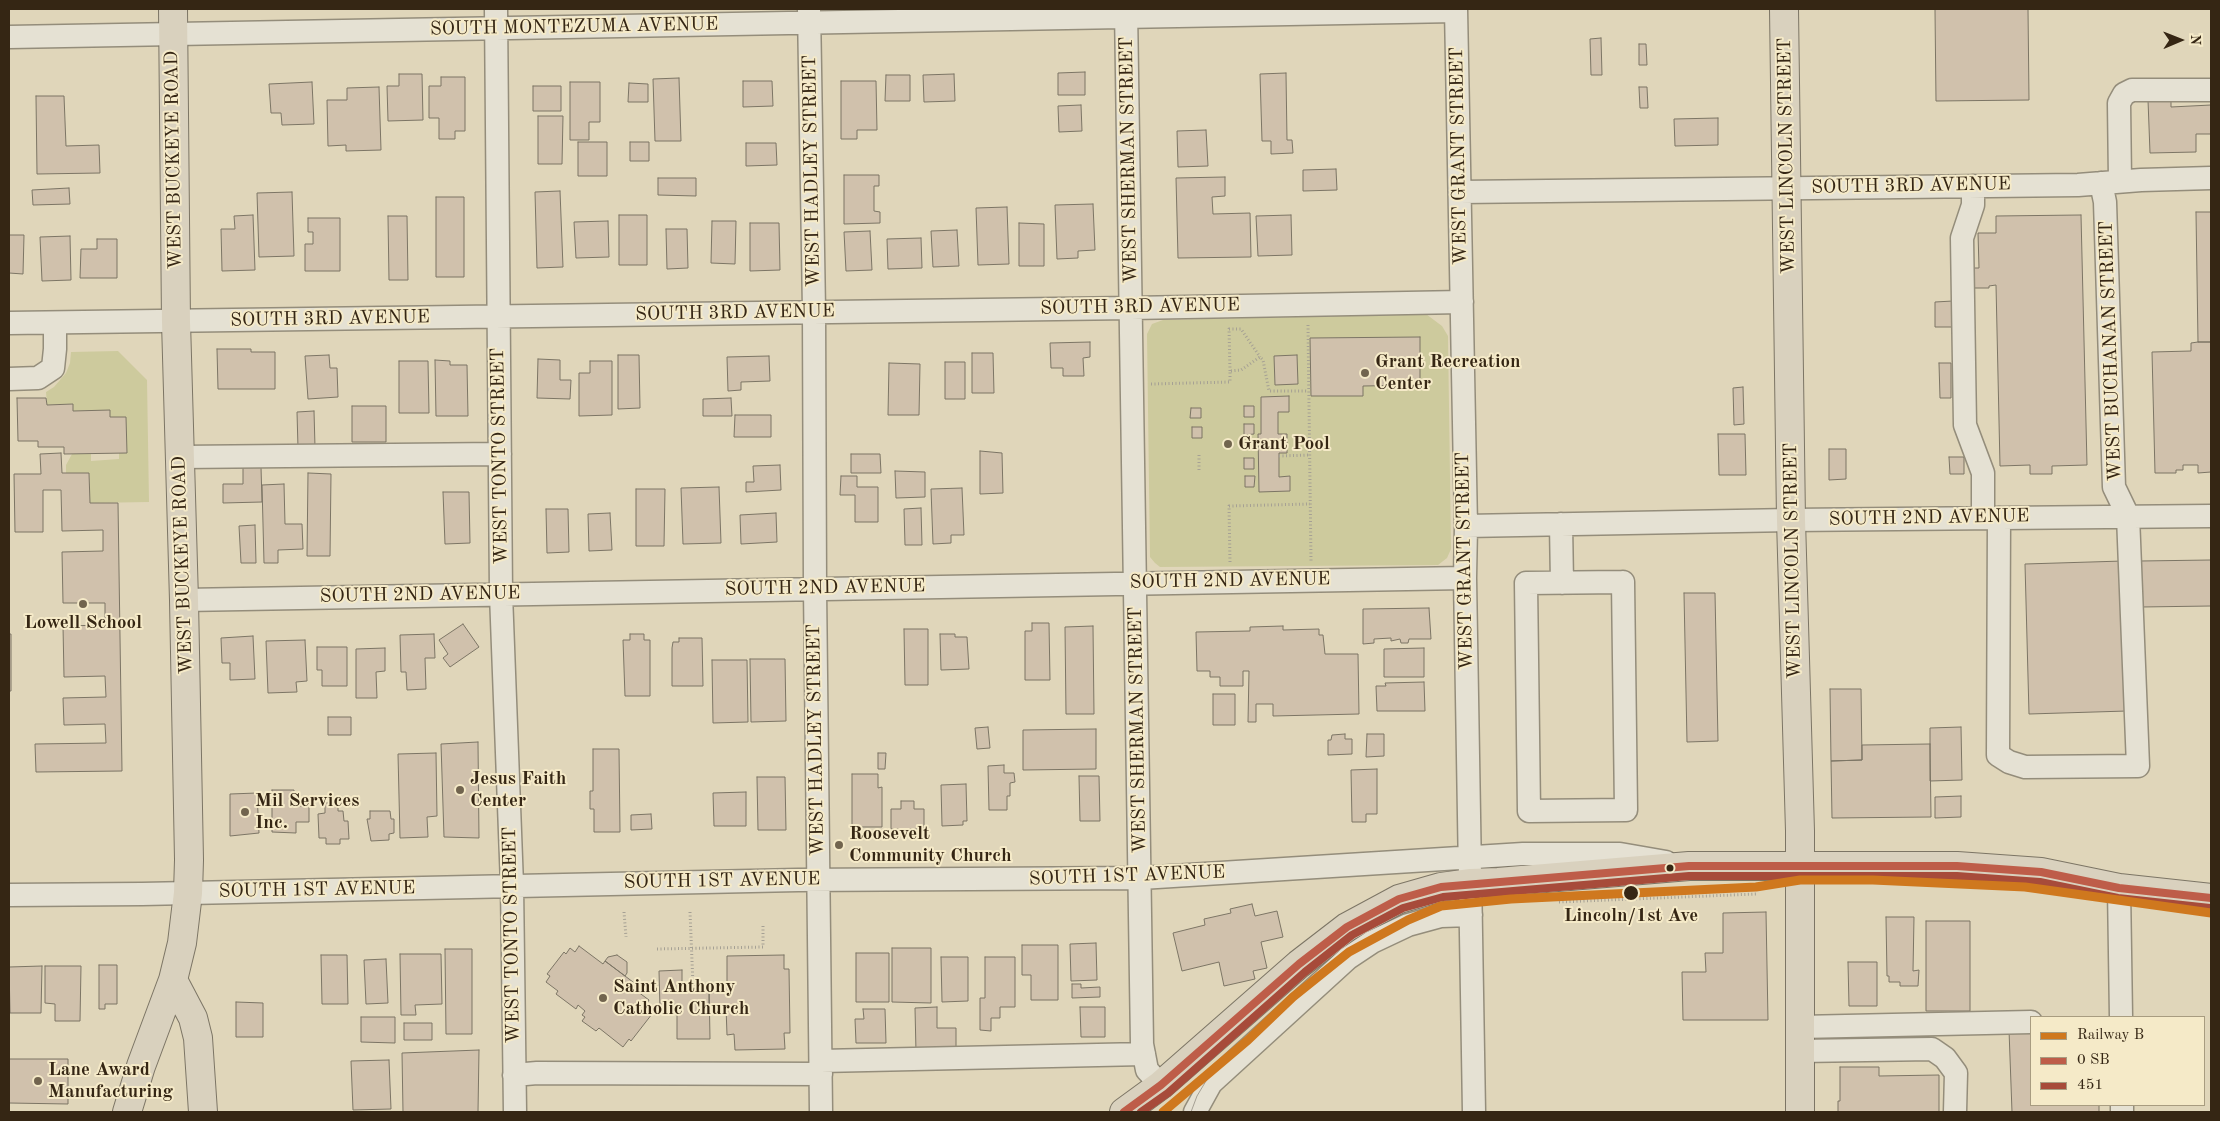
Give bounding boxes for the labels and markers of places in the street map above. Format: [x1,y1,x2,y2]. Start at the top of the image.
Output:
place label: Grant Recreation Center [1375,351,1521,395]
marker: Grant Recreation Center [1359,367,1371,379]
place label: Grant Pool [1238,433,1330,455]
marker: Grant Pool [1222,438,1234,450]
marker: Lowell School [77,598,89,610]
place label: Lowell School [24,612,142,634]
place label: Jesus Faith Center [470,768,566,812]
marker: Jesus Faith Center [454,784,466,796]
place label: Mil Services Inc. [255,790,359,834]
marker: Mil Services Inc. [239,806,251,818]
place label: Roosevelt Community Church [849,823,1012,867]
marker: Roosevelt Community Church [833,839,845,851]
unlabelled marker [1665,863,1675,873]
marker: Lincoln/1st Ave [1622,884,1640,902]
place label: Lincoln/1st Ave [1564,905,1698,927]
place label: Saint Anthony Catholic Church [613,976,749,1020]
marker: Saint Anthony Catholic Church [597,992,609,1004]
place label: Lane Award Manufacturing [48,1059,173,1103]
marker: Lane Award Manufacturing [32,1075,44,1087]

